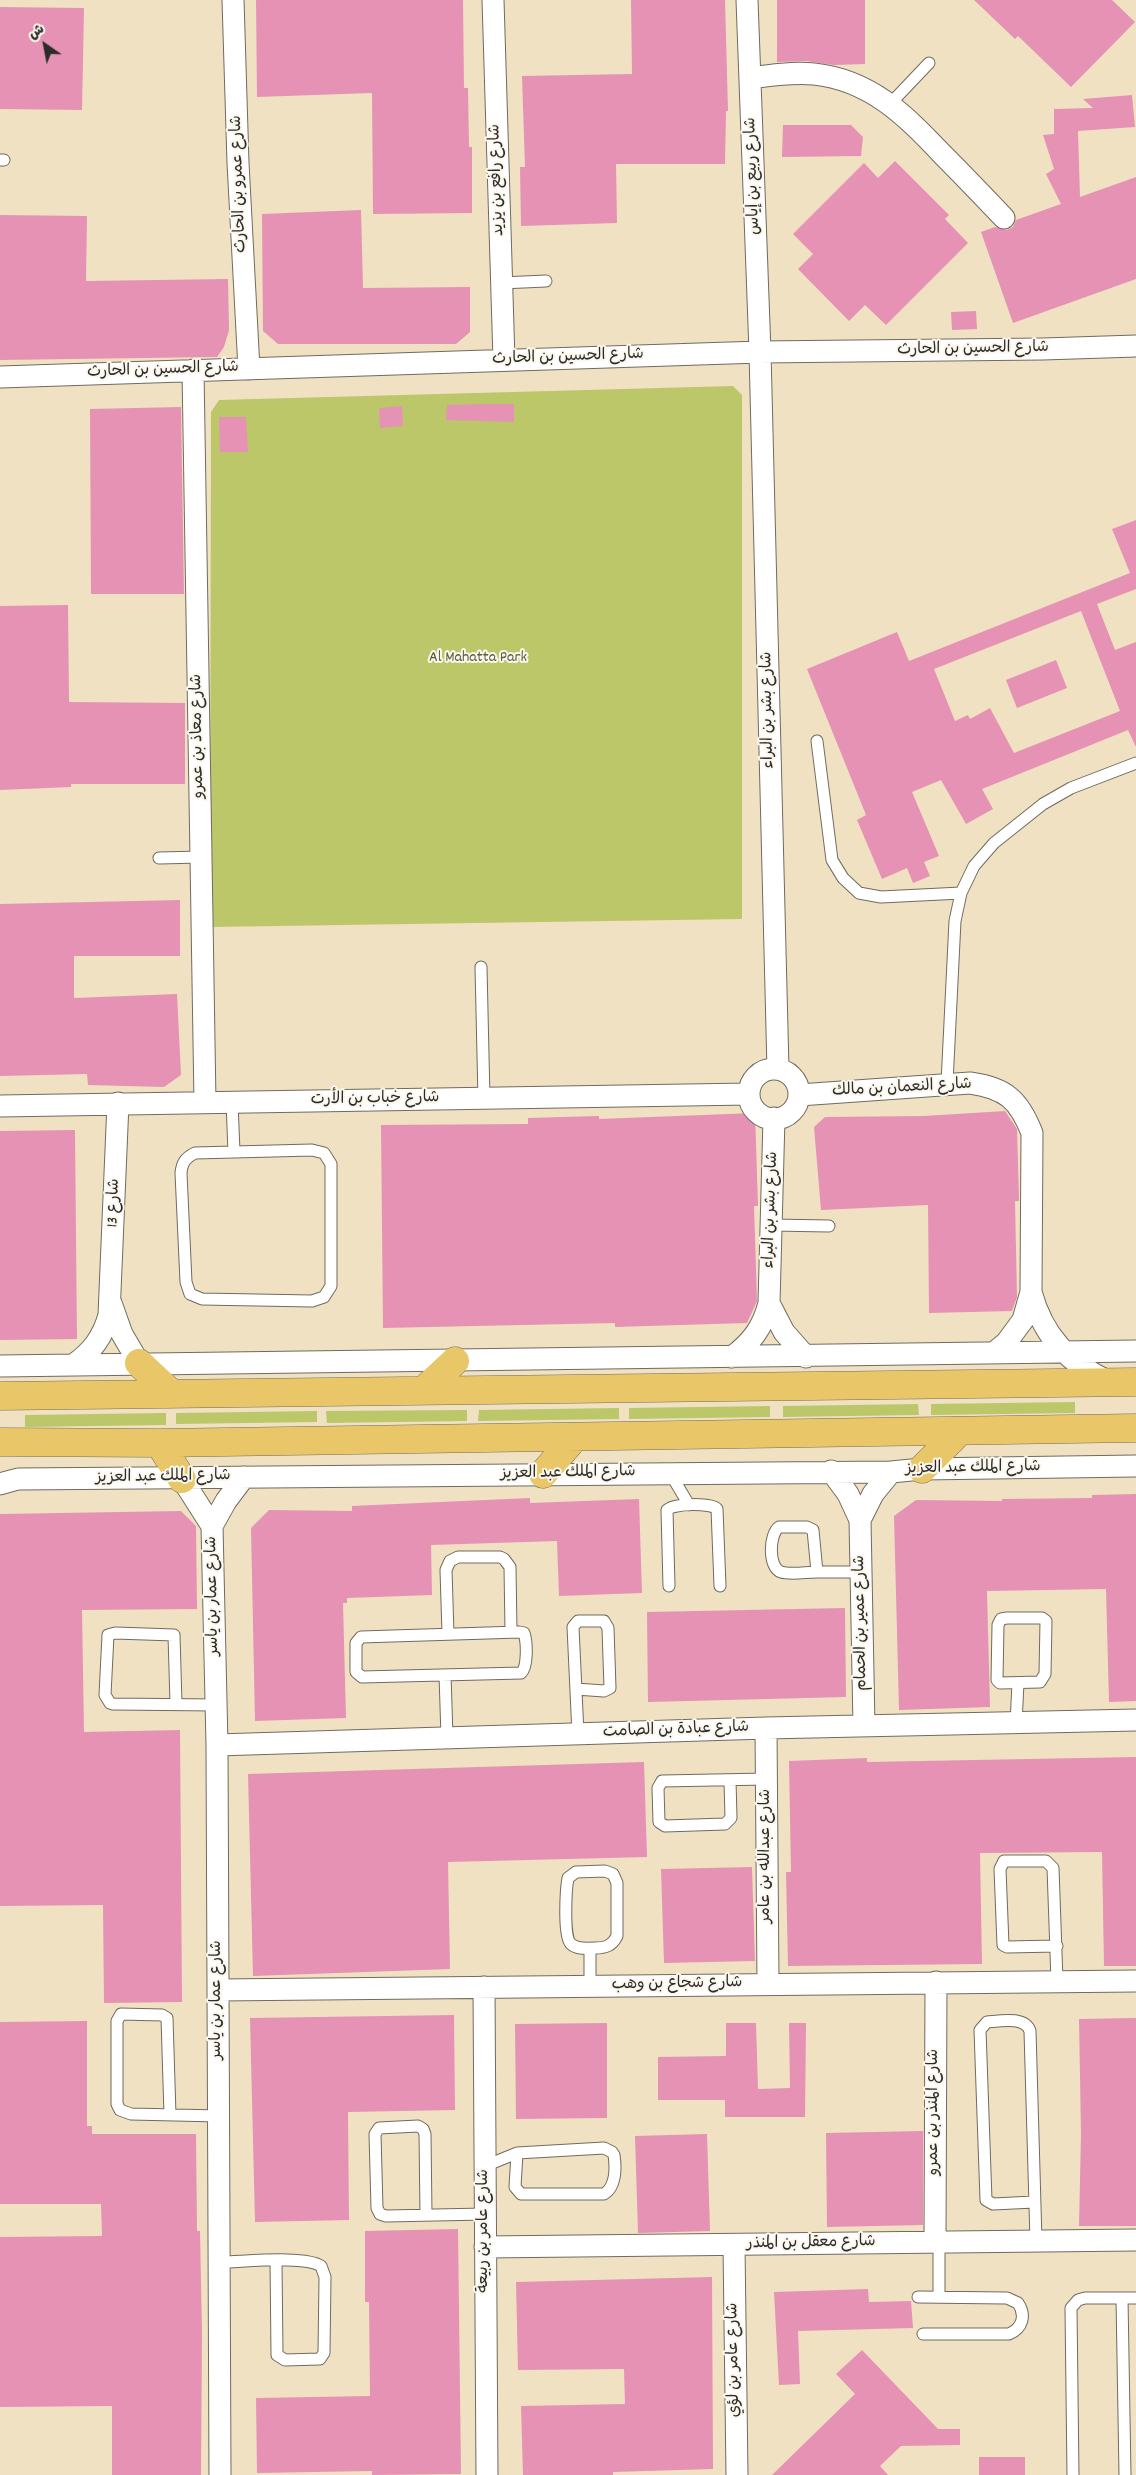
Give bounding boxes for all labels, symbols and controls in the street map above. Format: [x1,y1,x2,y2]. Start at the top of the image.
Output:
north arrow [20,20,70,70]
text: ش [25,20,49,45]
street label: شارع عمرو بن الحارث [228,115,252,253]
street label: شارع ربيع بن إياس [742,117,766,235]
street label: شارع رافع بن يزيد [486,124,510,236]
street label: شارع الحسين بن الحارث [897,339,1049,361]
street label: شارع الحسين بن الحارث [492,346,644,370]
street label: شارع الحسين بن الحارث [87,359,239,383]
park label: Al Mahatta Park [429,649,527,669]
street label: شارع بشر بن البراء [758,651,780,769]
street label: شارع معاذ بن عمرو [188,674,210,798]
street label: شارع النعمان بن مالك [832,1076,972,1102]
street label: شارع خباب بن الأرت [310,1089,440,1111]
street label: شارع بشر بن البراء [760,1151,784,1269]
street label: شارع 13 [105,1178,125,1228]
street label: شارع الملك عبد العزيز [905,1458,1041,1480]
street label: شارع الملك عبد العزيز [500,1463,636,1485]
street label: شارع الملك عبد العزيز [95,1467,231,1489]
street label: شارع عمار بن ياسر [203,1536,225,1656]
street label: شارع عمير بن الحمام [851,1555,873,1691]
street label: شارع عبادة بن الصامت [603,1719,749,1743]
street label: شارع عبدالله بن عامر [757,1789,777,1923]
street label: شارع عمار بن ياسر [208,1940,228,2060]
street label: شارع شجاع بن وهب [612,1974,742,1996]
street label: شارع المنذر بن عمرو [925,2049,945,2175]
street label: شارع عامر بن ربيعة [475,2169,495,2293]
street label: شارع معقل بن المنذر [746,2233,876,2255]
street label: شارع عامر بن لؤي [724,2303,746,2417]

